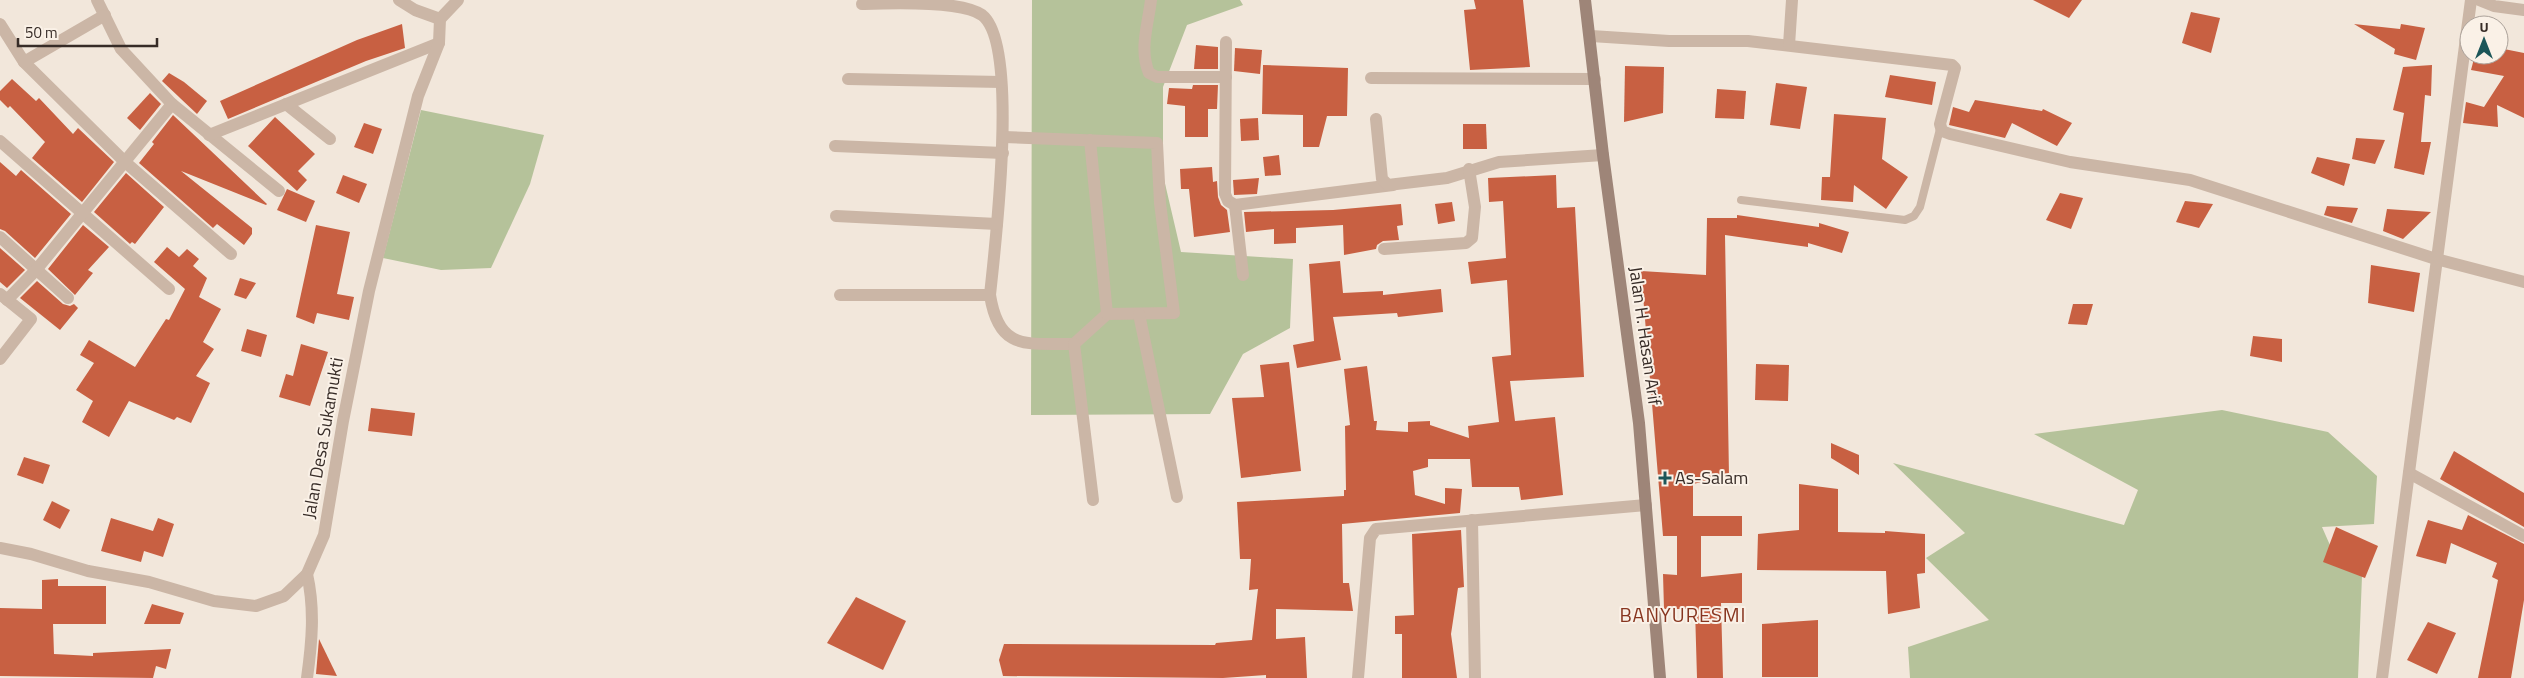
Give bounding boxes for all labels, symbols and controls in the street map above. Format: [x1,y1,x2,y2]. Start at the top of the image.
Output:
scale bar [18,15,156,47]
north arrow [2459,15,2509,65]
text: U [2479,16,2489,37]
text: 50 m [25,21,58,44]
street label: Jalan H. Hasan Arif [1622,265,1669,407]
street label: Jalan Desa Sukamukti [295,355,350,521]
place label: As-Salam [1675,464,1748,491]
marker: As-Salam [1659,472,1671,484]
district label: BANYURESMI [1619,599,1747,630]

